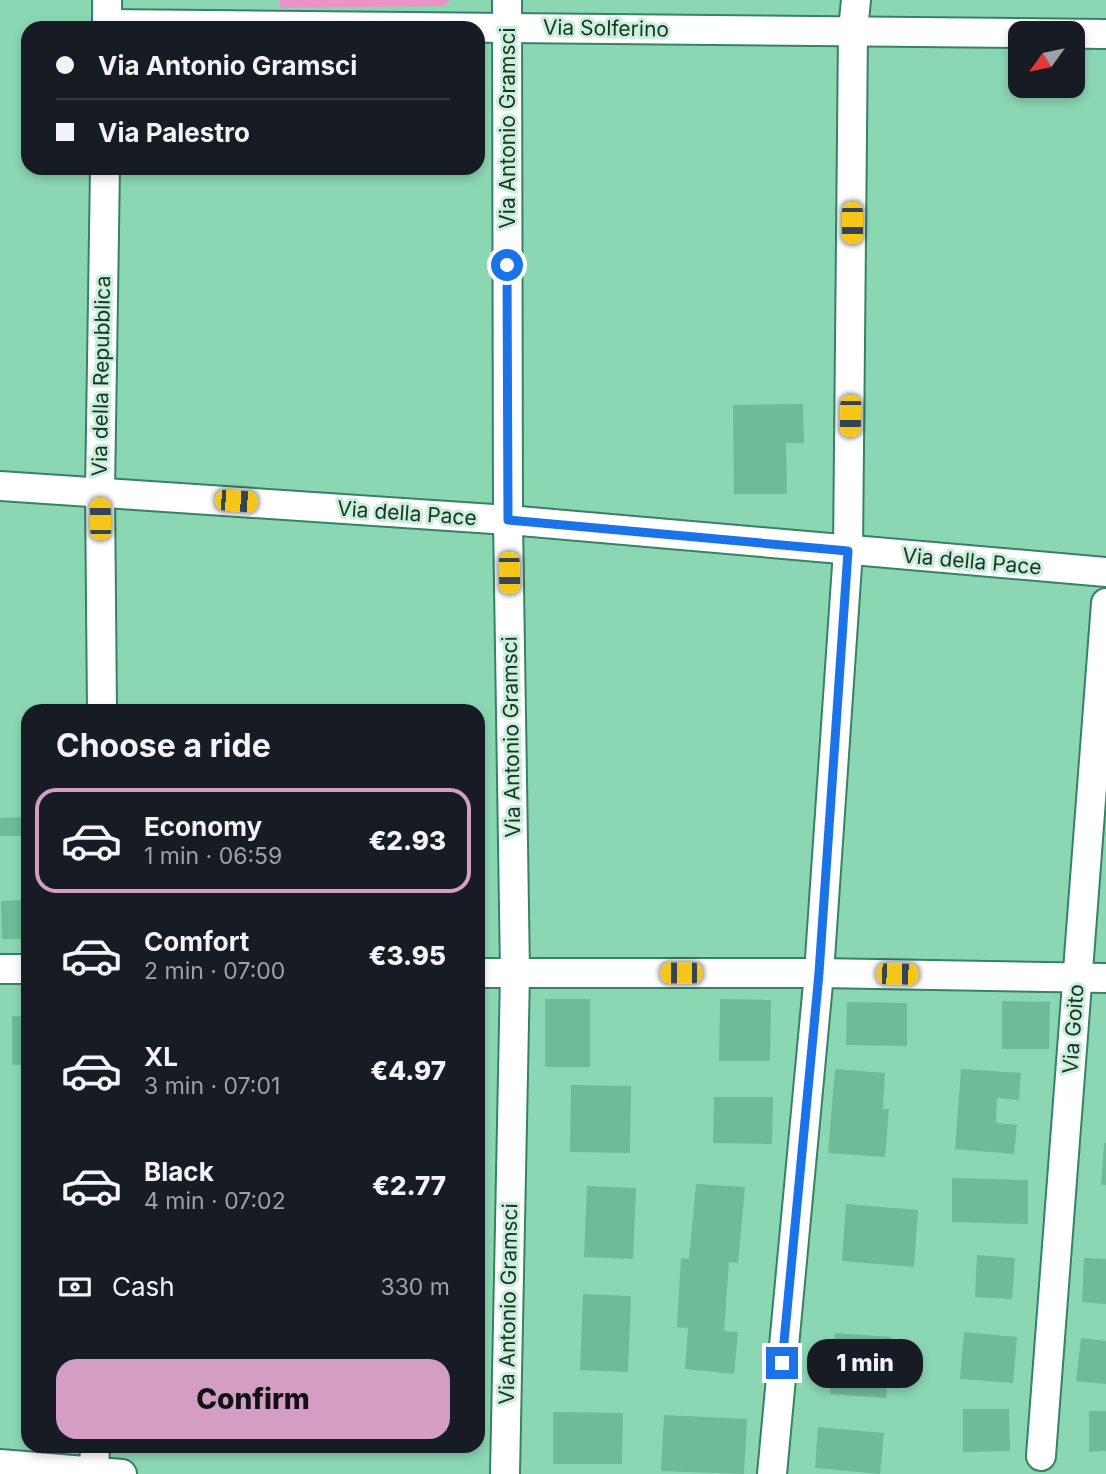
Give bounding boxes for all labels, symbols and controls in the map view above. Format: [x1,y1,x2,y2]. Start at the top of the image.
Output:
street label: Via Solferino [543,14,669,42]
north arrow [1008,21,1085,98]
map controls [1008,21,1085,98]
street label: Via Antonio Gramsci [495,27,520,229]
text: Via Antonio Gramsci [98,50,357,81]
text: Via Palestro [98,117,250,148]
car [842,202,863,244]
route start [491,249,523,281]
street label: Via della Repubblica [87,275,115,477]
car [840,395,861,437]
car [215,489,258,513]
street label: Via della Pace [336,496,478,530]
car [90,498,111,540]
street label: Via della Pace [901,542,1043,580]
car [499,552,520,594]
street label: Via Antonio Gramsci [497,636,525,838]
text: Choose a ride [56,726,271,765]
icon: car [60,809,123,872]
text: Economy [144,811,262,842]
text: €2.93 [368,825,446,856]
text: 1 min · 06:59 [144,842,282,870]
icon: car [60,924,123,987]
text: Comfort [144,926,249,957]
text: €3.95 [369,940,446,971]
text: 2 min · 07:00 [144,957,285,985]
car [661,963,703,984]
car [876,963,919,985]
street label: Via Goito [1057,983,1089,1075]
icon: car [60,1039,123,1102]
text: XL [144,1041,178,1072]
text: €4.97 [370,1055,446,1086]
text: 3 min · 07:01 [144,1072,280,1100]
icon: car [60,1154,123,1217]
text: Black [144,1156,214,1187]
text: €2.77 [372,1170,446,1201]
text: 4 min · 07:02 [144,1187,286,1215]
street label: Via Antonio Gramsci [494,1203,522,1405]
icon: cash [56,1268,94,1306]
text: Cash [112,1271,175,1302]
text: 330 m [380,1273,450,1301]
callout: 1 min [806,1338,922,1388]
route end [766,1347,798,1379]
text: 1 min [836,1349,894,1377]
button: Confirm [56,1359,450,1439]

